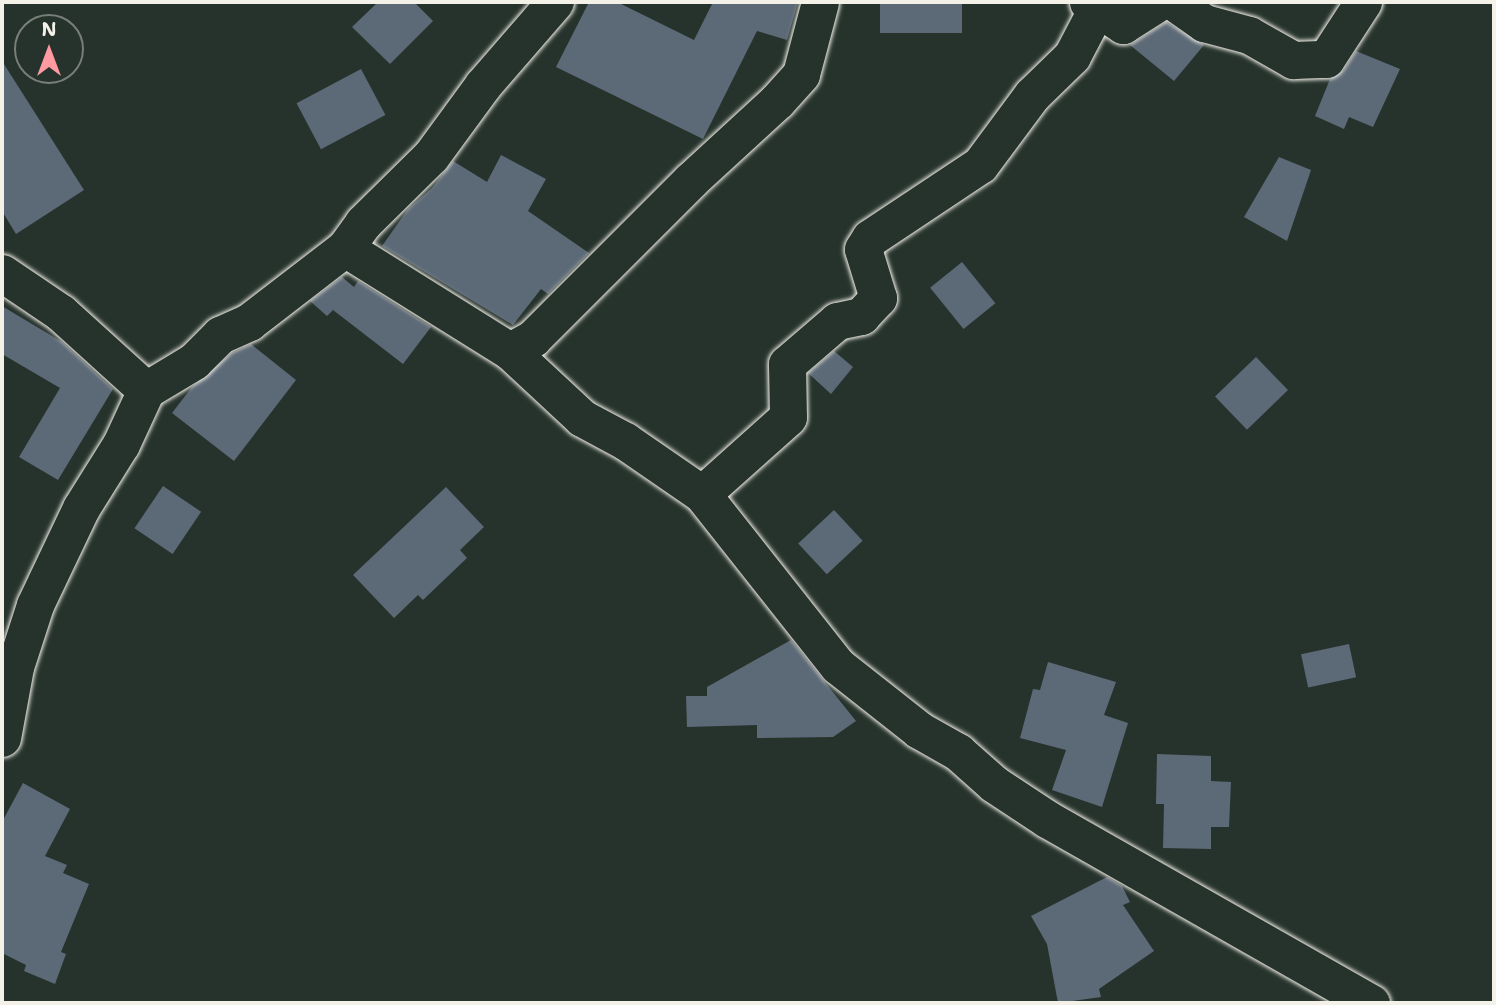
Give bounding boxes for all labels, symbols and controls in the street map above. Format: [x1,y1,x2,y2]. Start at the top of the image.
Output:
north arrow [14,14,84,84]
text: N [41,17,57,42]

